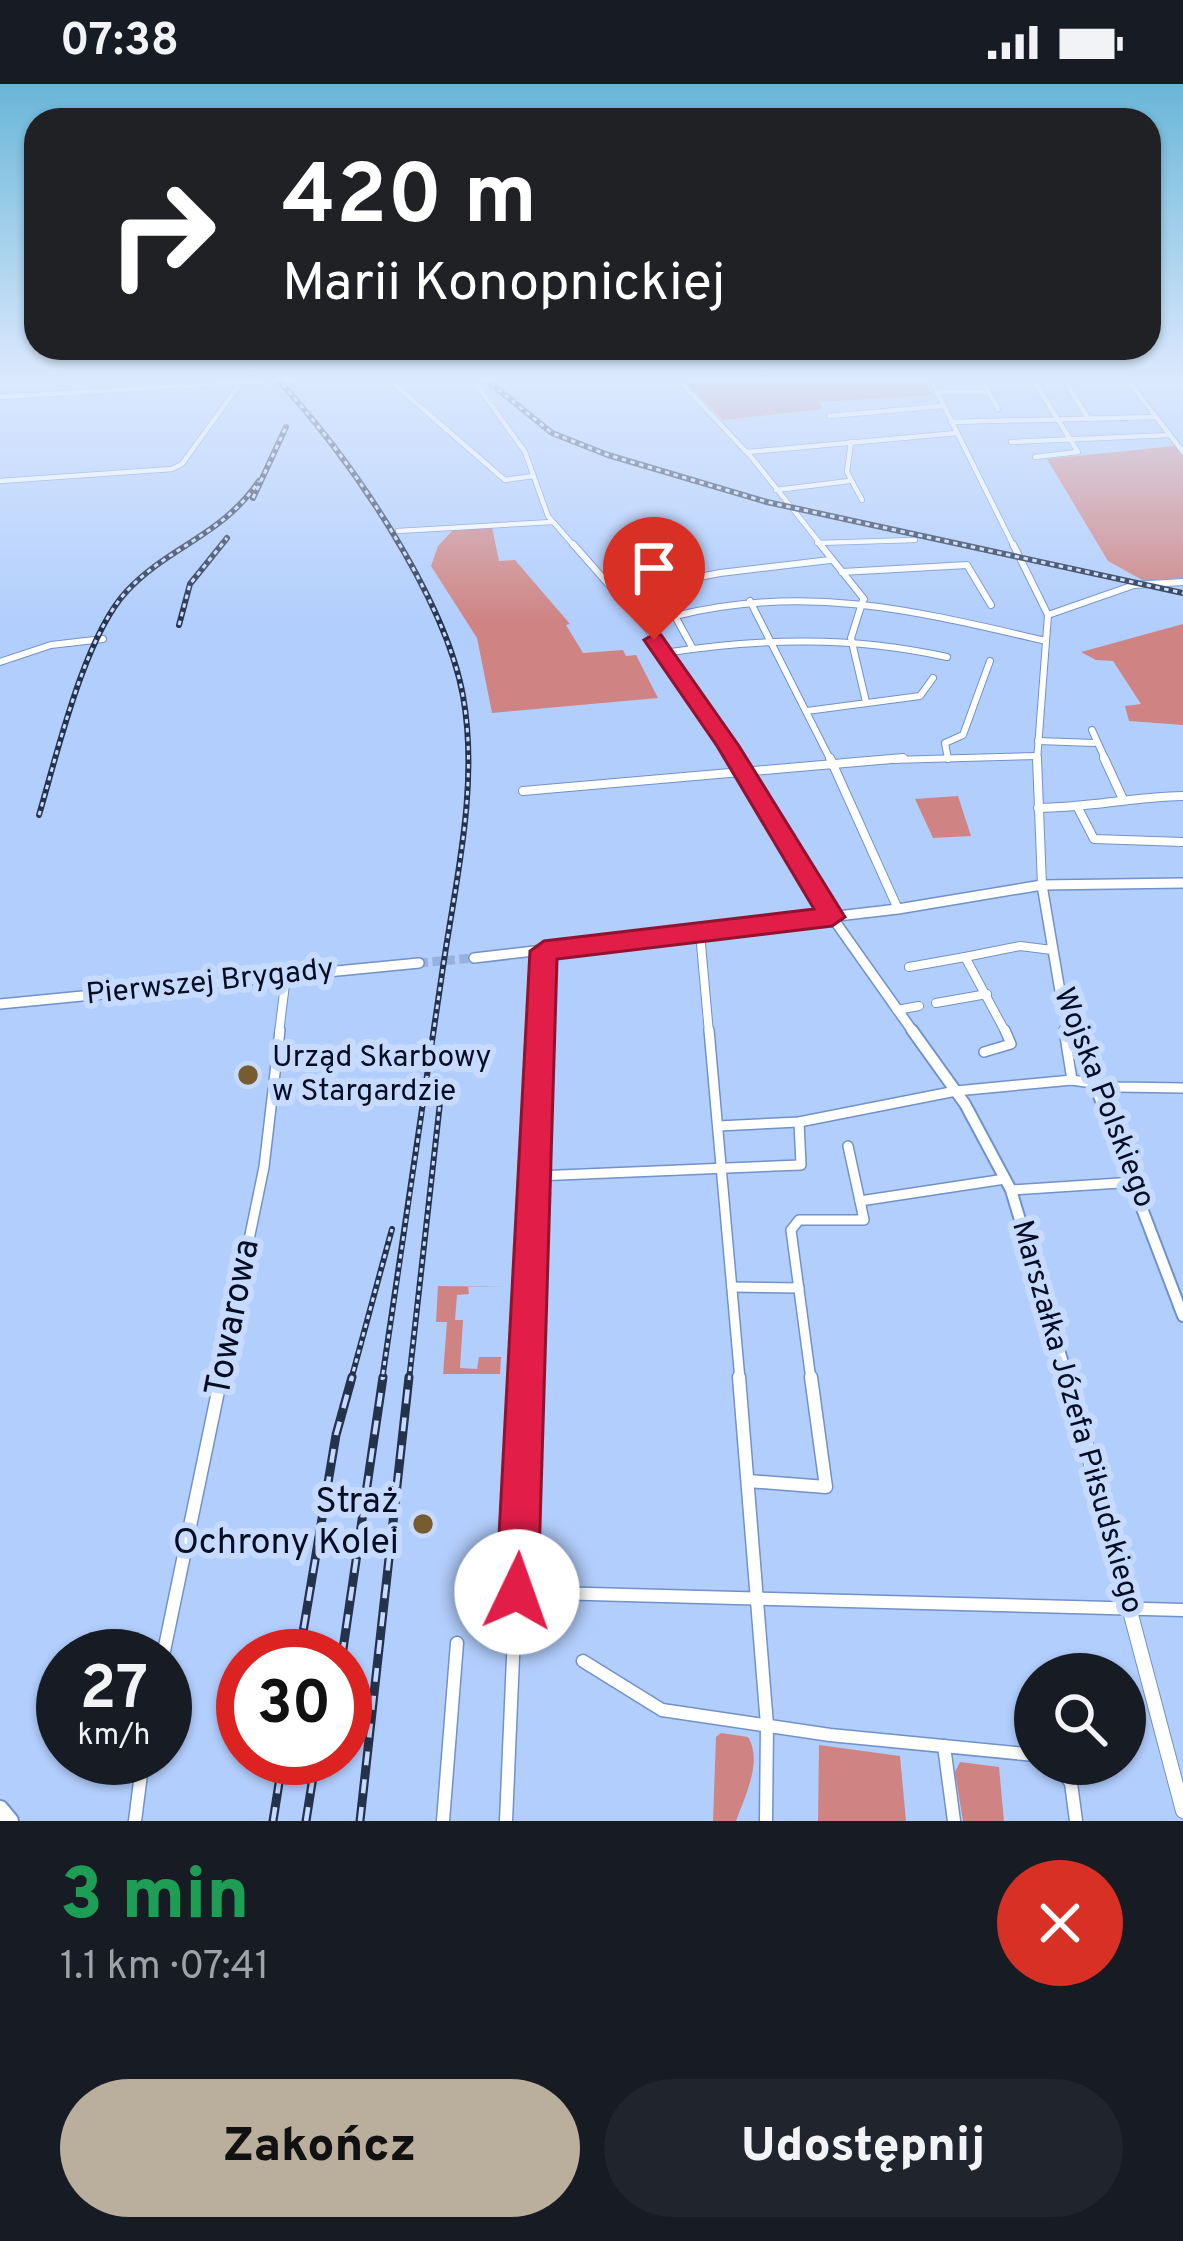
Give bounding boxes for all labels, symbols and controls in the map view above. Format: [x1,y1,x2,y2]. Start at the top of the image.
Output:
text: 07:38 [60,14,179,71]
text: 420 m [282,147,537,253]
icon: right [84,156,240,312]
text: Marii Konopnickiej [282,251,726,320]
pin [603,517,705,640]
icon: arrive [621,535,687,601]
street label: Pierwszej Brygady [84,952,336,1014]
street label: Wojska Polskiego [1044,983,1162,1213]
place label: Urząd Skarbowy w Stargardzie [272,1040,491,1111]
marker: Urząd Skarbowy w Stargardzie [235,1062,261,1088]
street label: Marszałka Józefa Piłsudskiego [1002,1216,1150,1618]
street label: Towarowa [196,1235,272,1401]
place label: Straż Ochrony Kolei [173,1480,399,1567]
marker: Straż Ochrony Kolei [410,1511,436,1537]
position arrow [454,1529,580,1655]
speed limit sign: 30 [216,1629,372,1785]
map controls [1014,1653,1146,1785]
button: search [1014,1653,1146,1785]
text: 27 [80,1654,148,1730]
text: km/h [78,1718,150,1755]
text: 3 min [60,1853,250,1945]
button: close [997,1860,1123,1986]
text: 1.1 km · 07:41 [60,1944,269,1993]
button: Zakończ [60,2079,580,2217]
button: Udostępnij [604,2079,1123,2217]

